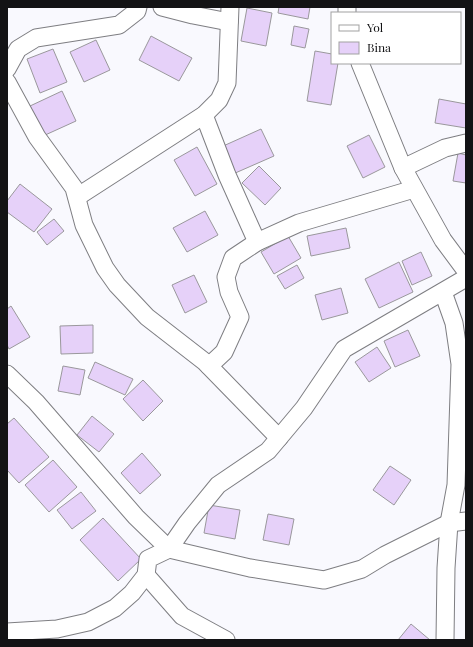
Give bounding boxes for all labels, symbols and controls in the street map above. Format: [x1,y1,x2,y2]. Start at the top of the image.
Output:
legend [331,12,461,64]
text: Yol [366,19,384,35]
text: Bina [367,39,391,55]

